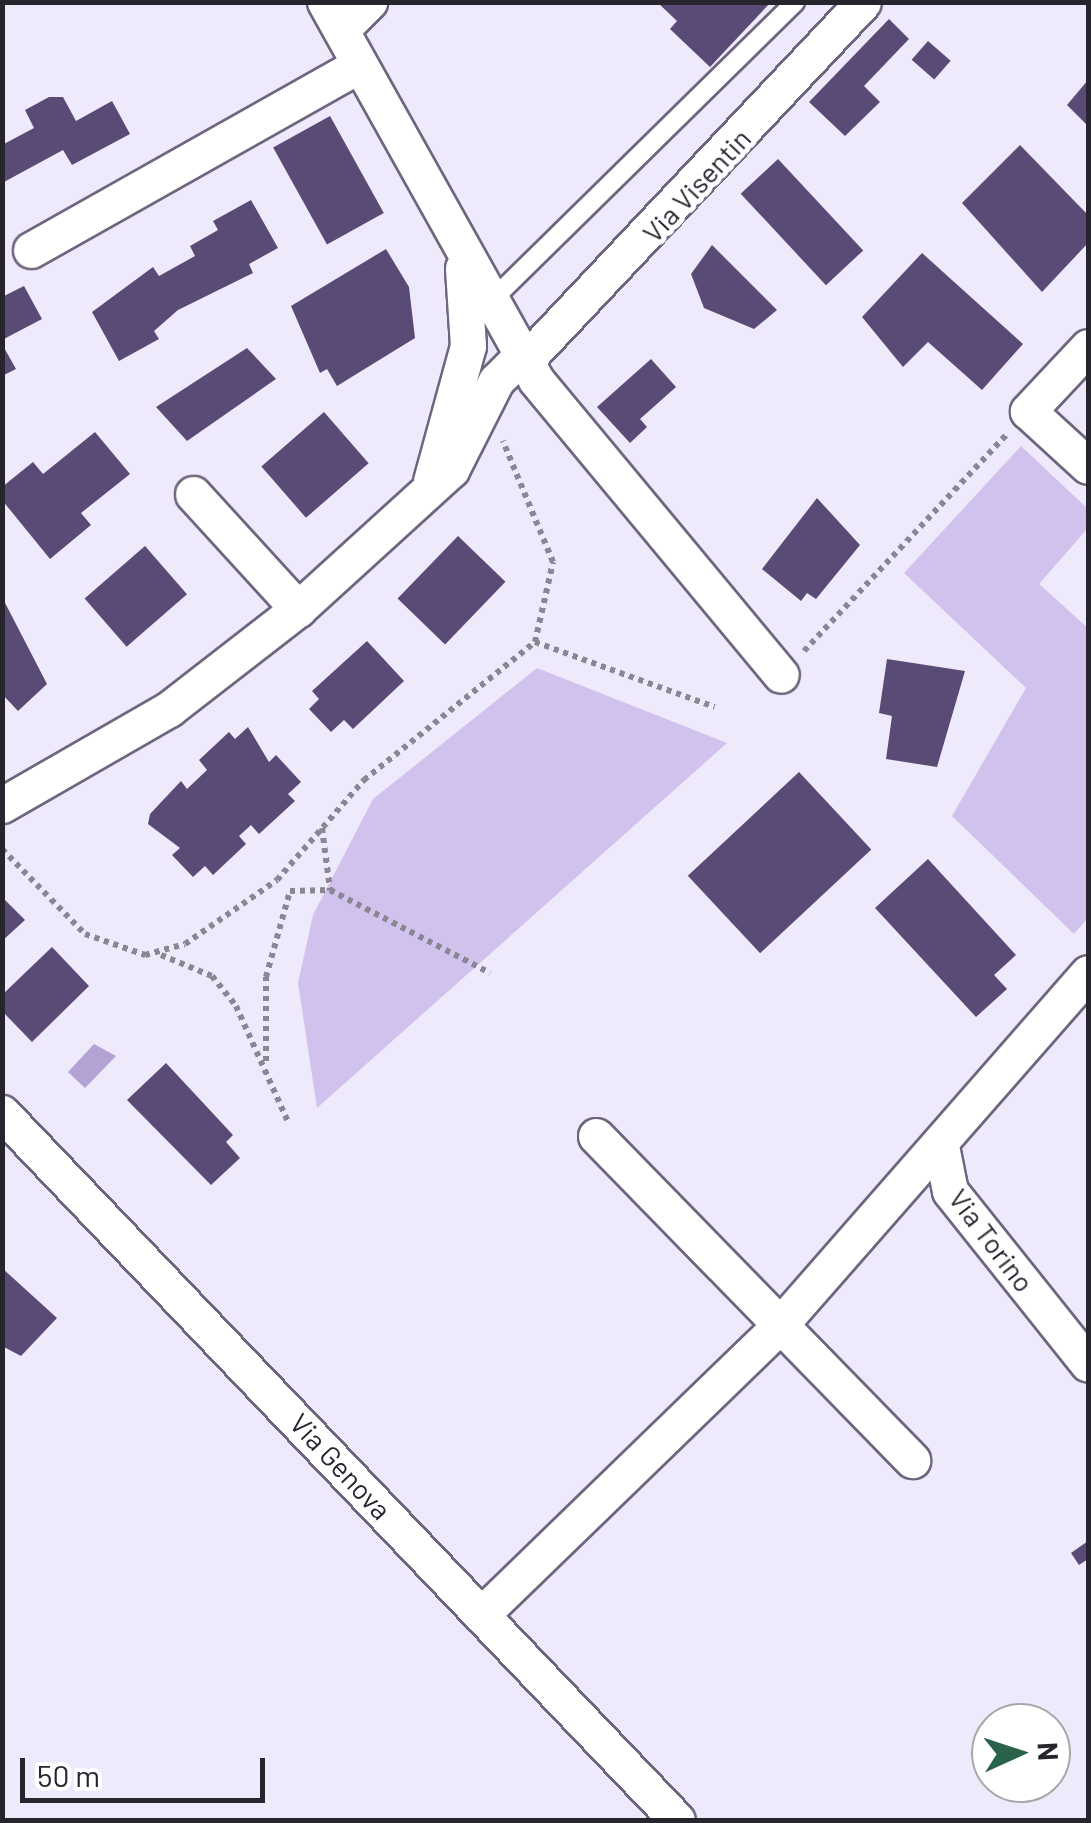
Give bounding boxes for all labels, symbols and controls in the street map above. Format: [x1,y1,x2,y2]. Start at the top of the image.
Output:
street label: Via Visentin [635,121,757,249]
street label: Via Torino [942,1182,1042,1298]
street label: Via Genova [284,1406,398,1526]
north arrow [971,1703,1071,1803]
scale bar [25,1738,270,1800]
text: N [1031,1741,1066,1762]
text: 50 m [37,1757,100,1793]

